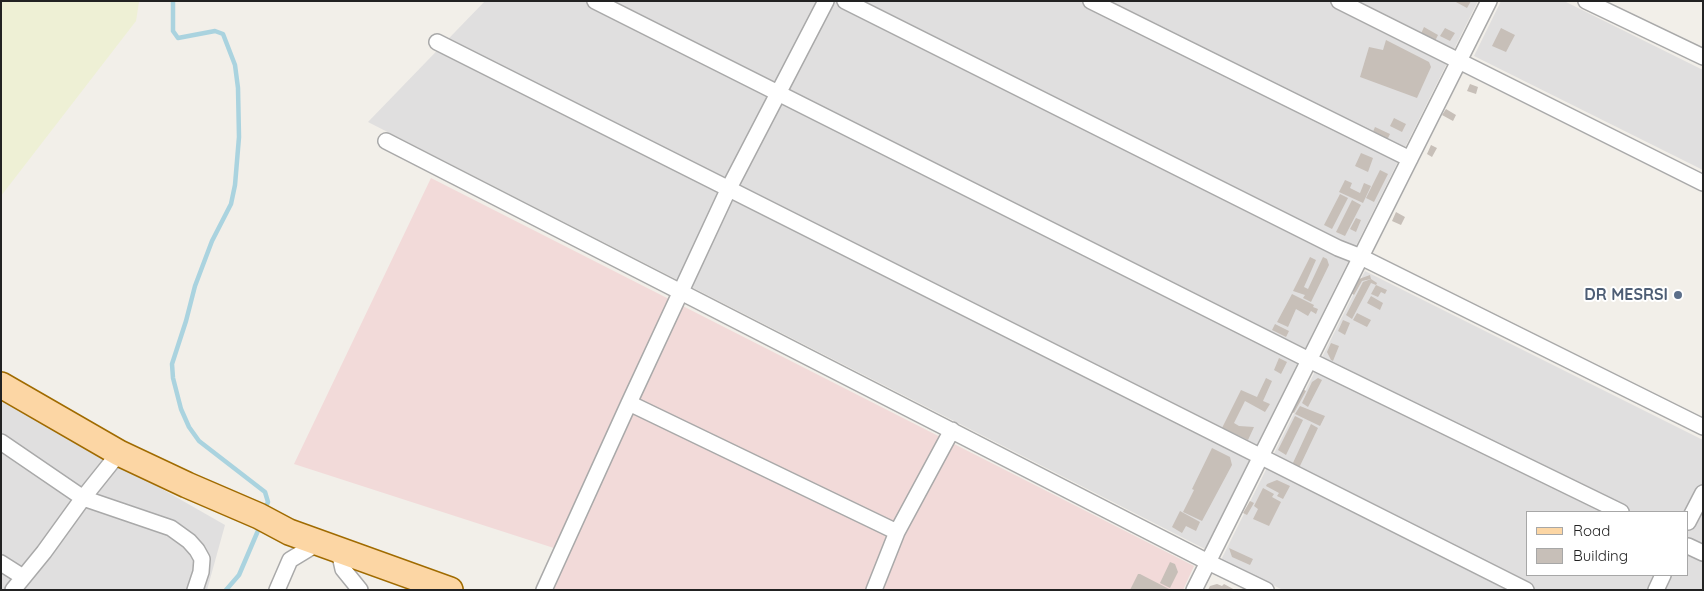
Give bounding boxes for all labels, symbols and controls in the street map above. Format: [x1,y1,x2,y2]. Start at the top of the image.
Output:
place label: DR MESRSI [1584,285,1668,305]
marker: DR MESRSI [1672,289,1684,301]
legend [1526,511,1689,576]
text: Road [1573,521,1610,540]
text: Building [1573,546,1628,565]

